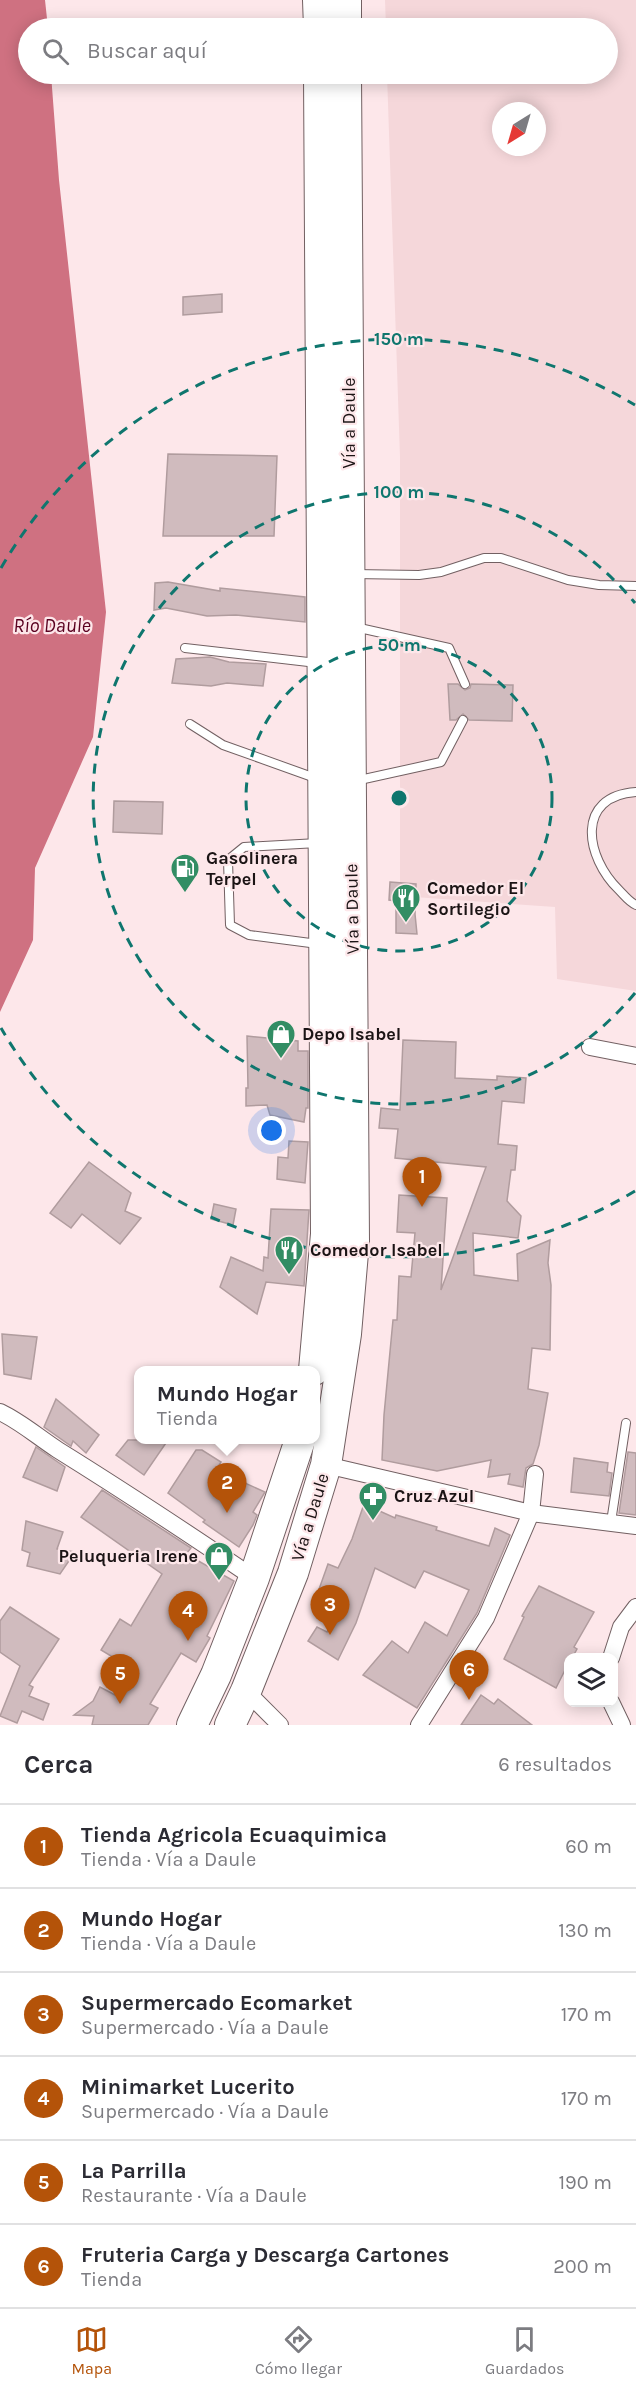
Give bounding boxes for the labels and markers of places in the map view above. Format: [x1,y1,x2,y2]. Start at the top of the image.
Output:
centre of rings [389,788,409,808]
place label: Gasolinera Terpel [206,847,298,890]
fuel station icon: Gasolinera Terpel [169,852,201,894]
place label: Comedor El Sortilegio [427,877,524,920]
restaurant icon: Comedor El Sortilegio [390,882,422,924]
shop icon: Depo Isabel [265,1018,297,1060]
place label: Depo Isabel [302,1023,401,1045]
pin: 1 [402,1158,442,1207]
restaurant icon: Comedor Isabel [273,1234,305,1276]
place label: Comedor Isabel [310,1239,443,1261]
pin: 2 [208,1464,246,1513]
pharmacy icon: Cruz Azul [357,1480,389,1522]
place label: Cruz Azul [394,1485,474,1507]
shop icon: Peluqueria Irene [203,1540,235,1582]
place label: Peluqueria Irene [59,1545,198,1567]
pin: 3 [310,1586,350,1635]
pin: 4 [168,1592,207,1641]
pin: 6 [450,1650,488,1700]
pin: 5 [100,1654,140,1704]

